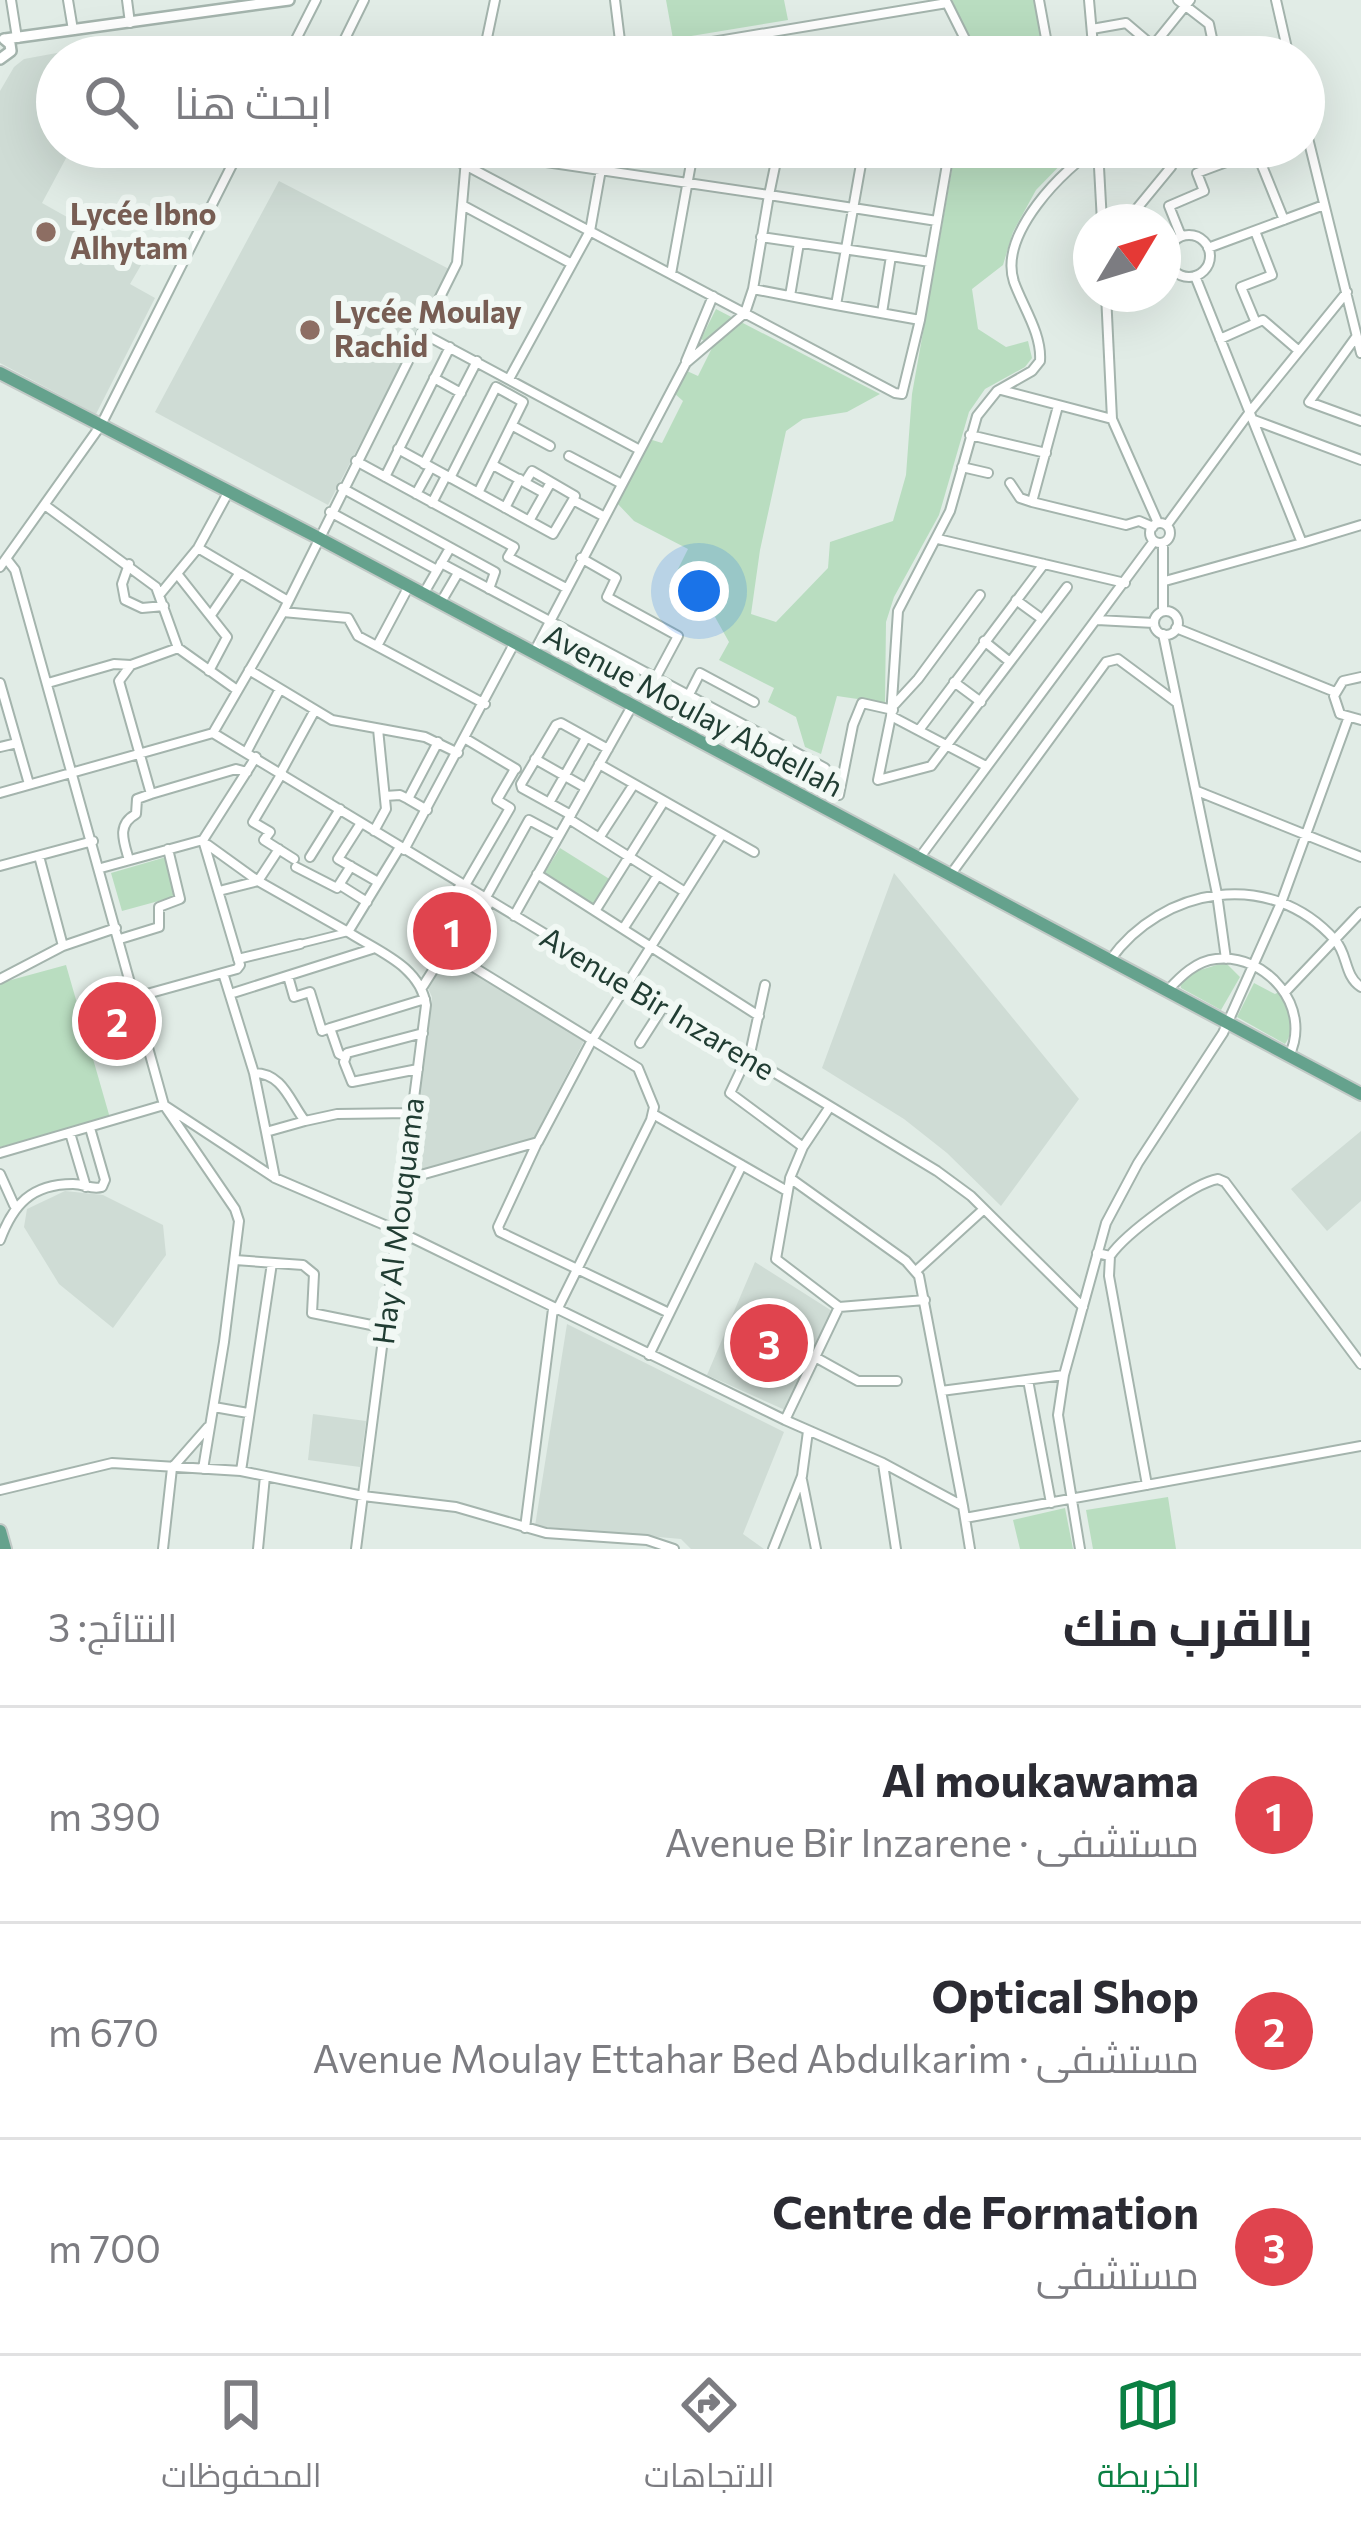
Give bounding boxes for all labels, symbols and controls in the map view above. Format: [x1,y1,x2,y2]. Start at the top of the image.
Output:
search box [36,36,1325,168]
icon: search [78,69,144,135]
text: ابحث هنا [174,73,333,128]
place label: Lycée Ibno Alhytam [70,194,216,265]
north arrow [1073,204,1181,312]
marker: Lycée Ibno Alhytam [33,219,59,245]
place label: Lycée Moulay Rachid [334,292,522,363]
marker: Lycée Moulay Rachid [297,317,323,343]
your location [669,561,729,621]
street label: Avenue Moulay Abdellah [538,614,850,803]
pin: 1 [413,886,491,976]
street label: Avenue Bir Inzarene [534,917,782,1086]
pin: 2 [78,976,156,1066]
street label: Hay Al Mouquama [363,1095,430,1346]
pin: 3 [730,1298,808,1388]
text: بالقرب منك [1063,1594,1313,1657]
text: النتائج: 3 [48,1602,177,1650]
text: Al moukawama [881,1751,1199,1806]
text: 390 m [48,1791,161,1839]
text: 1 [1265,1791,1283,1839]
text: مستشفى · Avenue Bir Inzarene [665,1817,1199,1865]
text: Optical Shop [931,1967,1199,2022]
text: 670 m [48,2007,159,2055]
text: 2 [1263,2007,1285,2055]
text: مستشفى · Avenue Moulay Ettahar Bed Abdulkarim [313,2033,1199,2081]
text: Centre de Formation [772,2183,1199,2238]
text: 700 m [48,2223,161,2271]
text: 3 [1263,2223,1285,2271]
text: مستشفى [1036,2249,1199,2297]
tab: المحفوظات [161,2372,322,2506]
tab: الاتجاهات [644,2372,775,2506]
tab: الخريطة [1097,2372,1200,2506]

